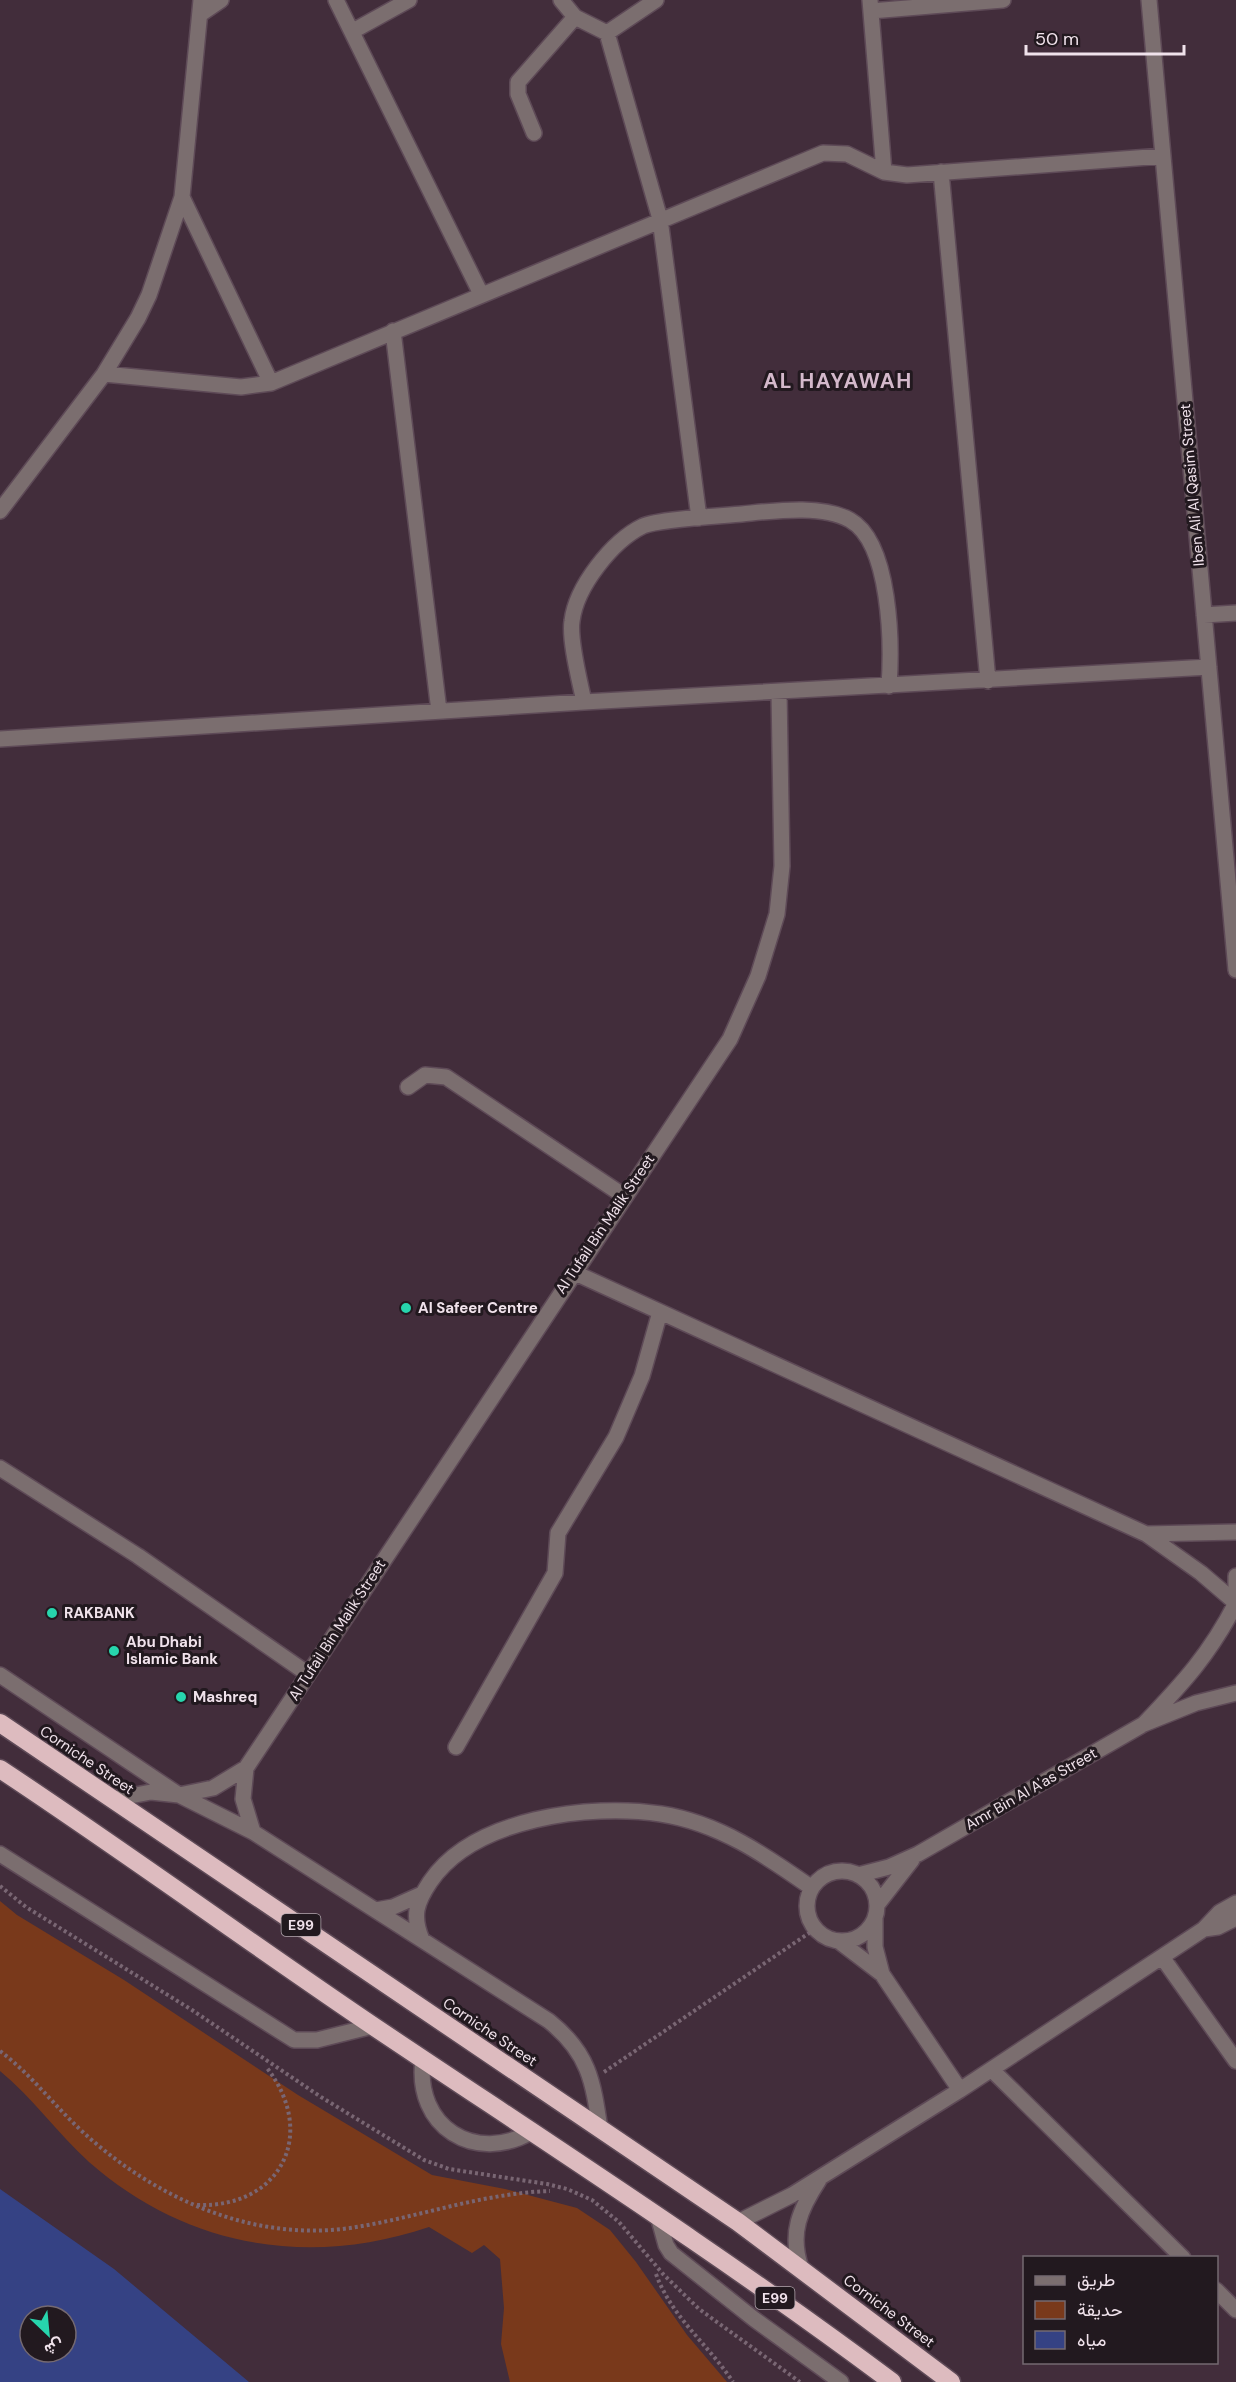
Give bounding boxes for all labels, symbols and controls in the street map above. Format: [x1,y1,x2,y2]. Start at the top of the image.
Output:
scale bar [1026,18,1184,56]
text: 50 m [1035,27,1079,51]
district label: AL HAYAWAH [763,367,913,395]
street label: Iben Ali Al Qasim Street [1175,403,1209,567]
street label: Al Tufail Bin Malik Street [551,1150,659,1298]
place label: Al Safeer Centre [418,1298,538,1318]
marker: Al Safeer Centre [399,1301,413,1315]
street label: Al Tufail Bin Malik Street [284,1555,390,1704]
place label: RAKBANK [64,1603,135,1623]
marker: RAKBANK [45,1606,59,1620]
place label: Abu Dhabi Islamic Bank [126,1632,218,1669]
marker: Abu Dhabi Islamic Bank [107,1644,121,1658]
place label: Mashreq [193,1687,257,1707]
marker: Mashreq [174,1690,188,1704]
street label: Corniche Street [36,1721,138,1799]
street label: Amr Bin Al A'as Street [961,1743,1101,1835]
road number: E99 [282,1914,320,1936]
street label: Corniche Street [439,1993,541,2071]
legend [1023,2256,1218,2364]
text: طريق [1077,2268,1115,2292]
street label: Corniche Street [839,2270,939,2352]
road number: E99 [756,2287,794,2309]
text: حديقة [1077,2298,1123,2322]
north arrow [18,2304,78,2364]
text: مياه [1077,2328,1106,2352]
text: ش [41,2333,68,2361]

